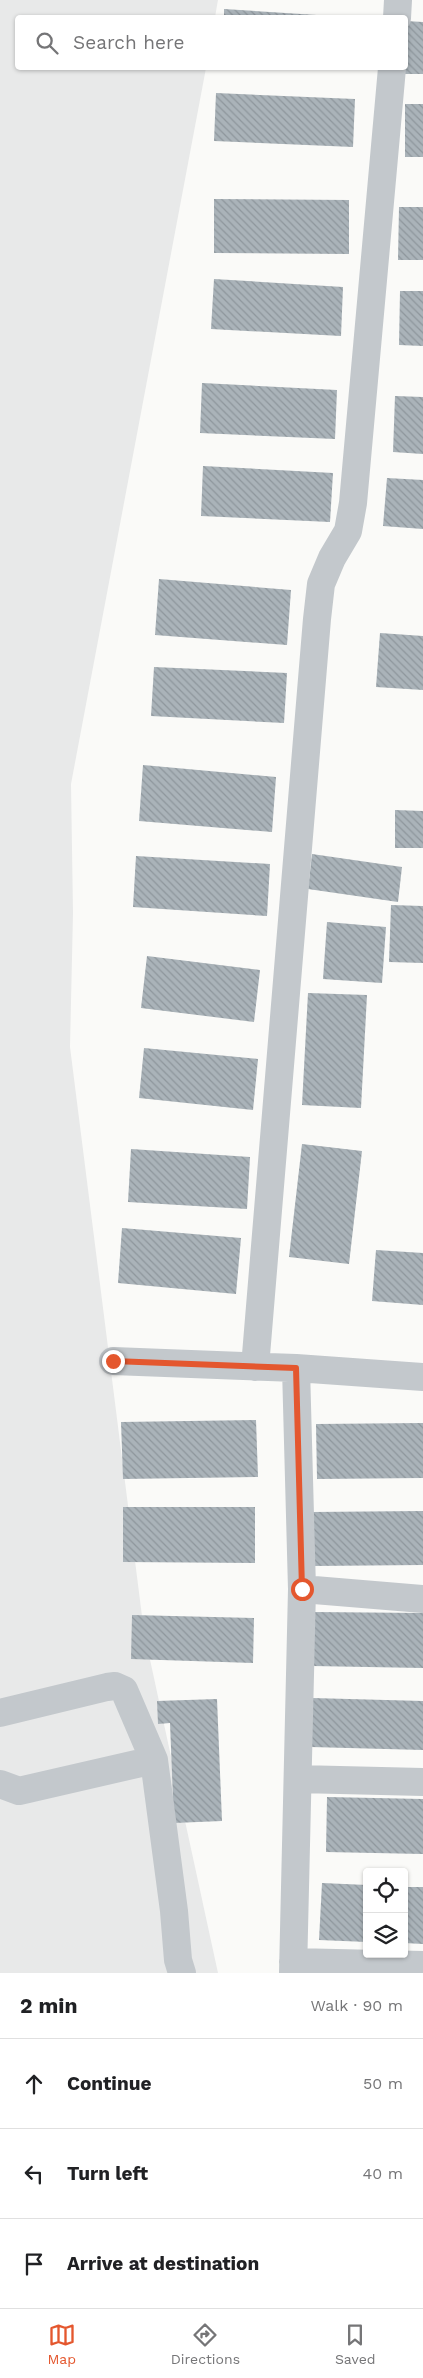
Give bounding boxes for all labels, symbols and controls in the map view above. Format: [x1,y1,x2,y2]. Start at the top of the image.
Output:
search box [15,15,408,70]
icon: search [33,29,61,57]
text: Search here [73,31,184,54]
route end [102,1350,125,1373]
route start [291,1578,314,1601]
map controls [363,1868,408,1958]
button: locate [363,1868,408,1913]
button: layers [363,1913,408,1958]
text: 2 min [20,1993,77,2018]
text: Walk · 90 m [311,1996,403,2015]
icon: ahead [20,2070,48,2098]
text: Continue [67,2072,151,2095]
text: 50 m [363,2074,403,2093]
icon: left [20,2160,48,2188]
text: Turn left [67,2162,148,2185]
text: 40 m [363,2164,403,2183]
icon: arrive [20,2250,48,2278]
text: Arrive at destination [67,2252,259,2275]
tab: Map [47,2321,76,2367]
tab: Directions [171,2321,240,2367]
tab: Saved [335,2321,376,2367]

